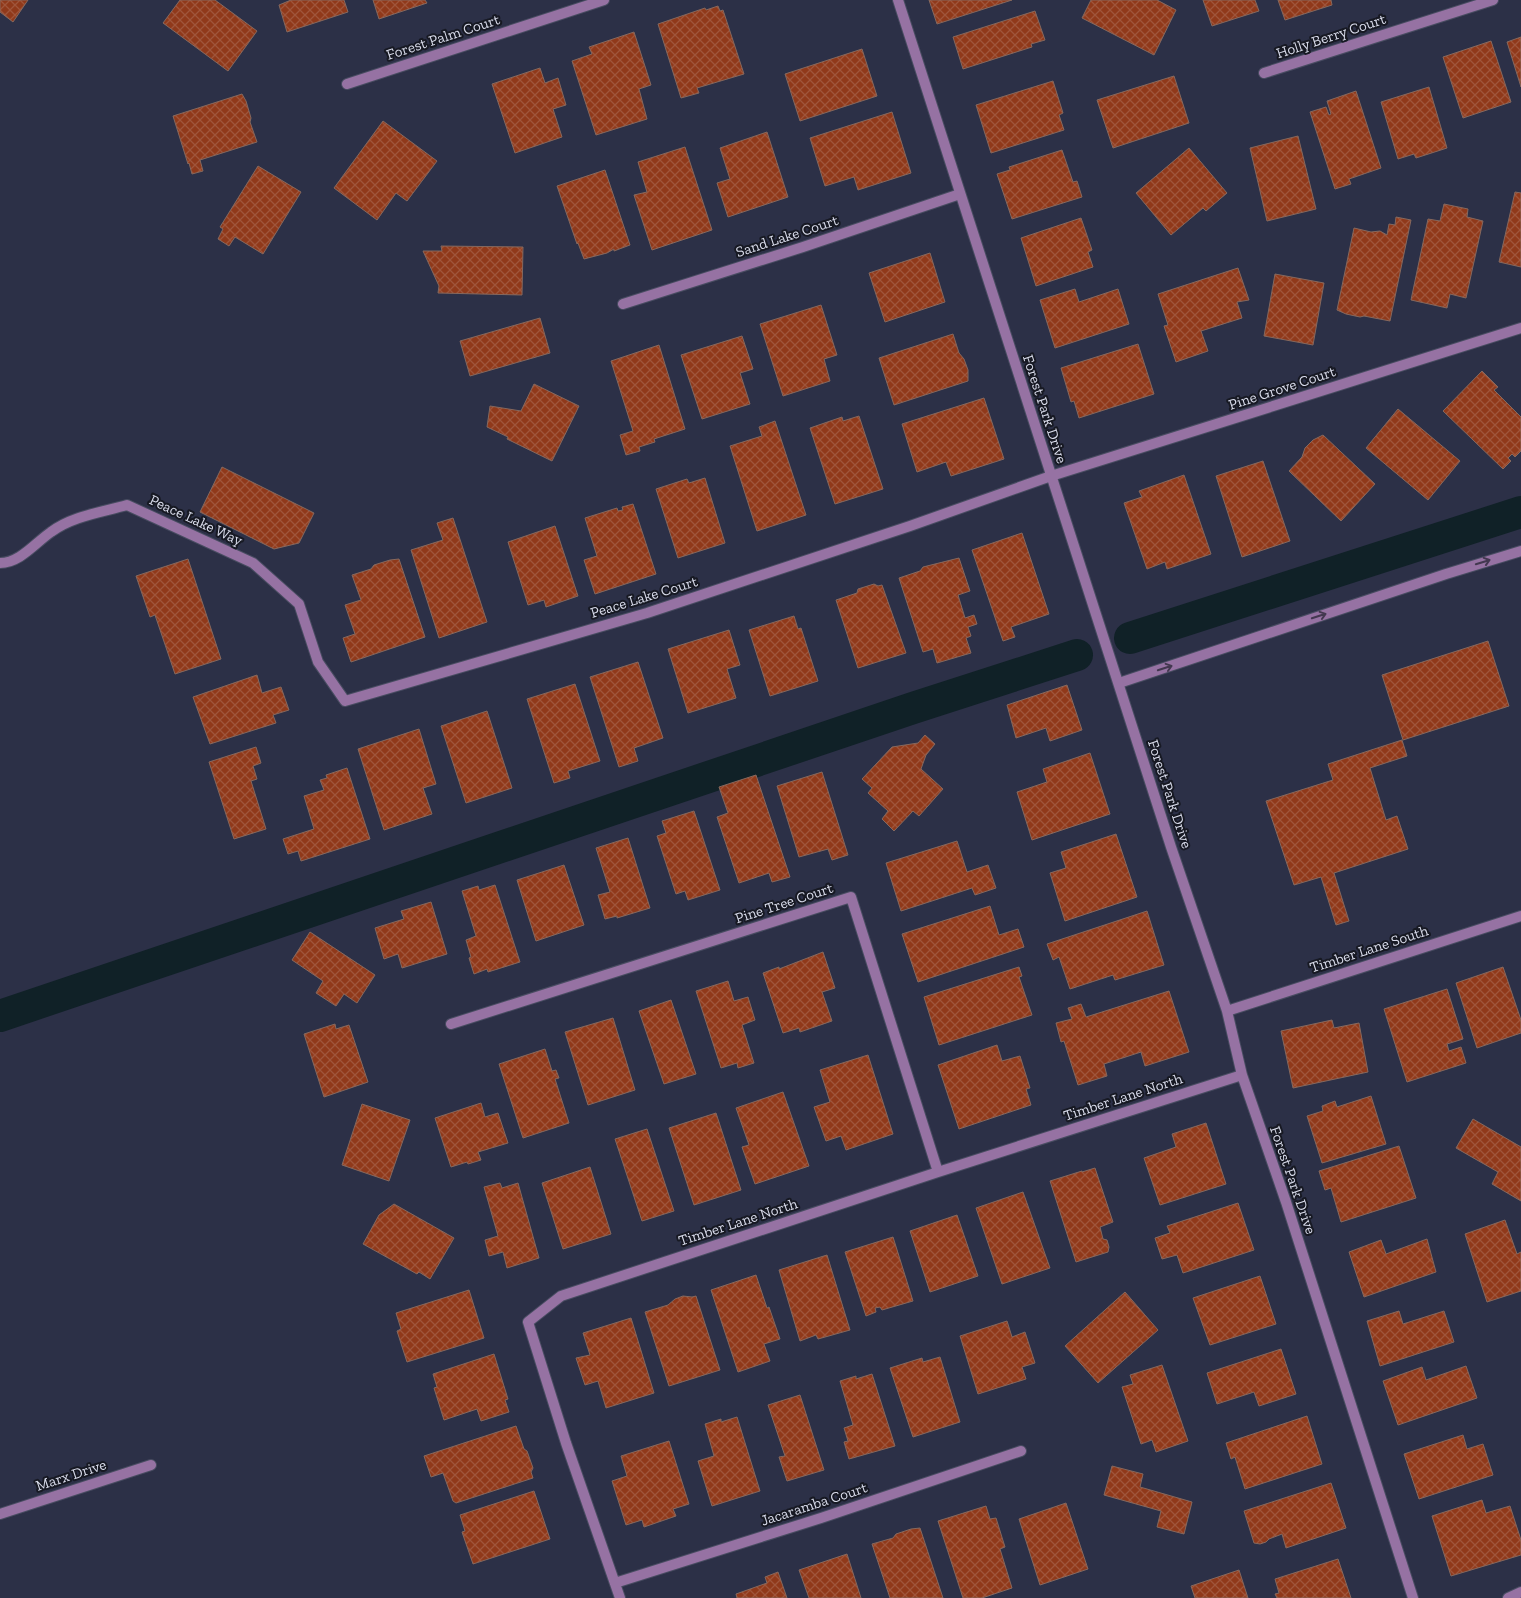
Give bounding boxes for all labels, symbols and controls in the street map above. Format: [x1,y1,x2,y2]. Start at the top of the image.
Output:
street label: Forest Palm Court [384,10,503,64]
street label: Holly Berry Court [1274,10,1389,62]
street label: Sand Lake Court [734,211,841,261]
street label: Forest Park Drive [1019,352,1071,466]
street label: Pine Grove Court [1226,362,1338,414]
street label: Peace Lake Way [146,491,246,550]
one-way arrow [1475,557,1491,567]
street label: Peace Lake Court [588,572,700,622]
one-way arrow [1311,611,1326,620]
one-way arrow [1157,662,1173,672]
street label: Forest Park Drive [1144,737,1196,851]
street label: Pine Tree Court [733,879,836,927]
street label: Timber Lane South [1307,921,1431,977]
street label: Timber Lane North [1061,1069,1185,1125]
street label: Forest Park Drive [1266,1124,1320,1236]
street label: Timber Lane North [676,1194,800,1250]
street label: Marx Drive [33,1455,109,1495]
street label: Jacaramba Court [759,1478,870,1530]

